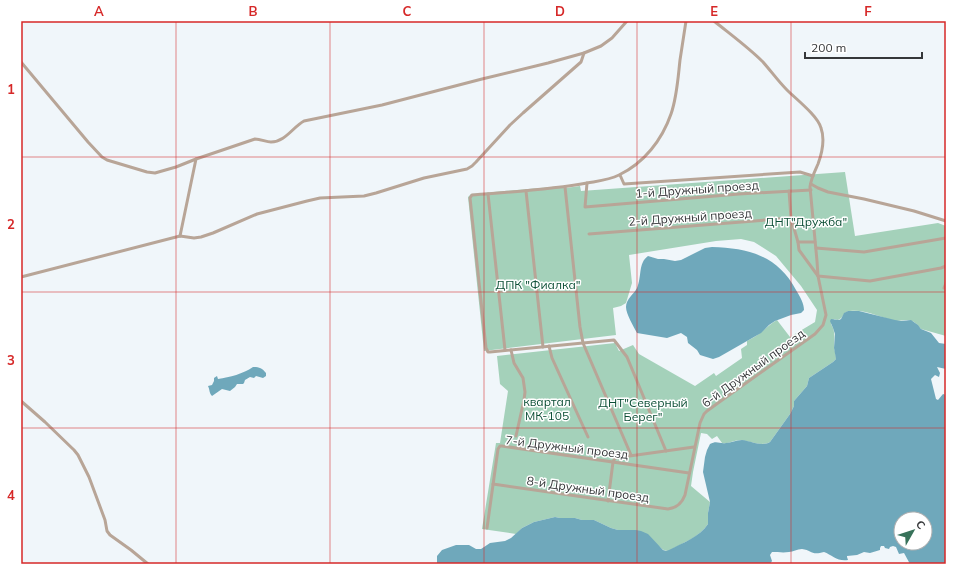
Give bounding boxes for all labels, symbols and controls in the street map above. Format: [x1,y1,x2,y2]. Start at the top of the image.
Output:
text: A [94,3,104,19]
text: B [249,3,258,19]
text: C [403,3,412,19]
text: D [555,3,565,19]
text: E [710,3,718,19]
text: F [864,3,872,19]
scale bar [805,34,922,60]
text: 200 m [811,40,846,55]
text: 1 [7,81,15,97]
street label: 1-й Дружный проезд [635,177,759,201]
street label: 2-й Дружный проезд [628,205,752,229]
park label: ДНТ"Дружба" [765,214,847,229]
text: 2 [7,216,15,232]
park label: ДПК "Фиалка" [496,277,580,292]
street label: 6-й Дружный проезд [699,326,807,410]
text: 3 [7,352,15,368]
park label: квартал МК-105 [523,394,571,423]
park label: ДНТ"Северный Берег" [598,395,688,424]
street label: 7-й Дружный проезд [505,432,629,462]
street label: 8-й Дружный проезд [526,473,650,505]
text: 4 [7,487,15,503]
north arrow [893,511,933,551]
text: С [913,517,929,532]

